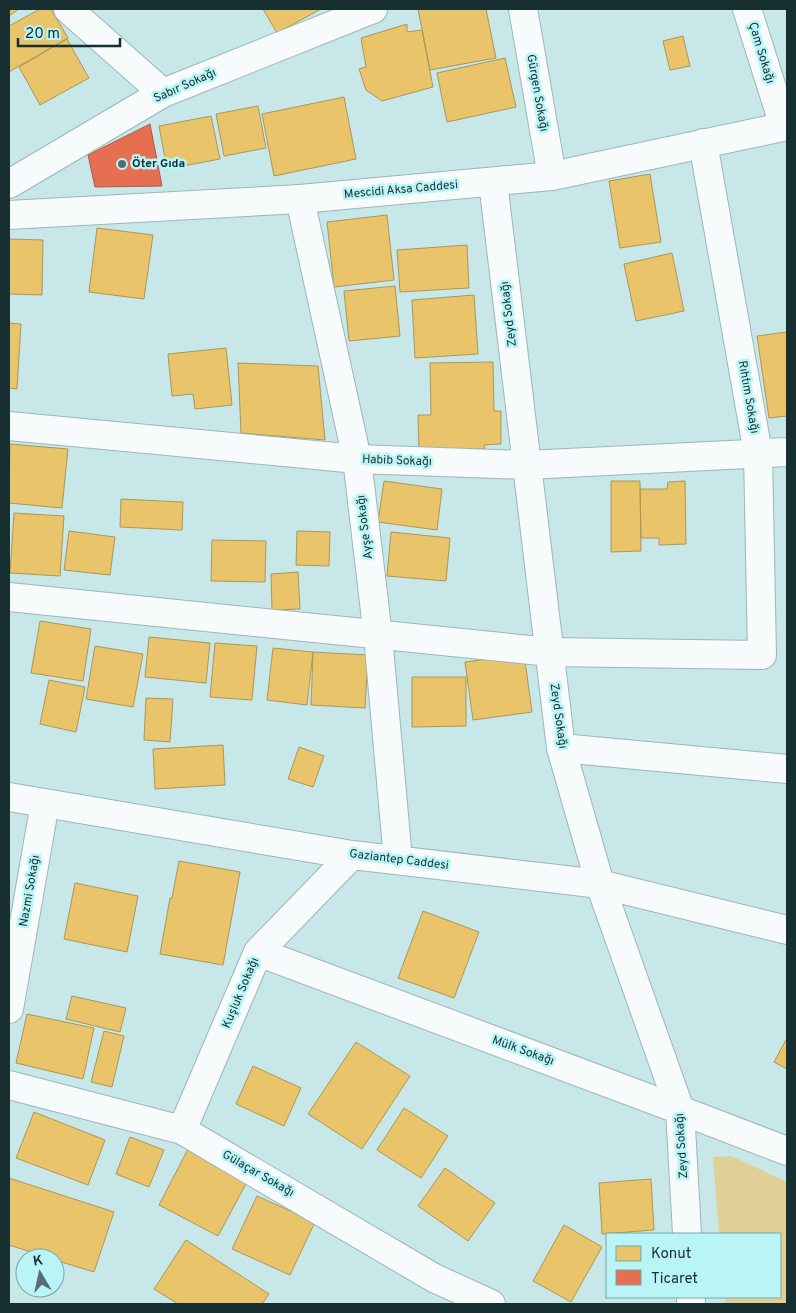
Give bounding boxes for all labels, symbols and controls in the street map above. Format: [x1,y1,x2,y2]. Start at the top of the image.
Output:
scale bar [18,15,120,47]
street label: Çam Sokağı [744,20,778,86]
text: 20 m [25,25,60,44]
street label: Gürgen Sokağı [522,53,552,133]
street label: Sabır Sokağı [151,65,219,107]
place label: Öter Gıda [132,156,185,172]
marker: Öter Gıda [116,158,128,170]
street label: Mescidi Aksa Caddesi [343,177,459,203]
street label: Zeyd Sokağı [497,280,521,348]
street label: Rıhtım Sokağı [734,359,762,435]
street label: Habib Sokağı [362,452,432,470]
street label: Ayşe Sokağı [353,494,377,560]
street label: Zeyd Sokağı [546,682,570,750]
street label: Gaziantep Caddesi [348,846,450,874]
street label: Nazmi Sokağı [16,854,44,928]
street label: Kuşluk Sokağı [219,955,263,1031]
street label: Mülk Sokağı [490,1032,556,1070]
street label: Zeyd Sokağı [672,1113,692,1179]
street label: Gülaçar Sokağı [219,1147,297,1201]
legend [606,1233,781,1298]
text: Konut [651,1245,691,1264]
north arrow [15,1248,65,1298]
text: K [32,1252,45,1271]
text: Ticaret [651,1270,698,1289]

